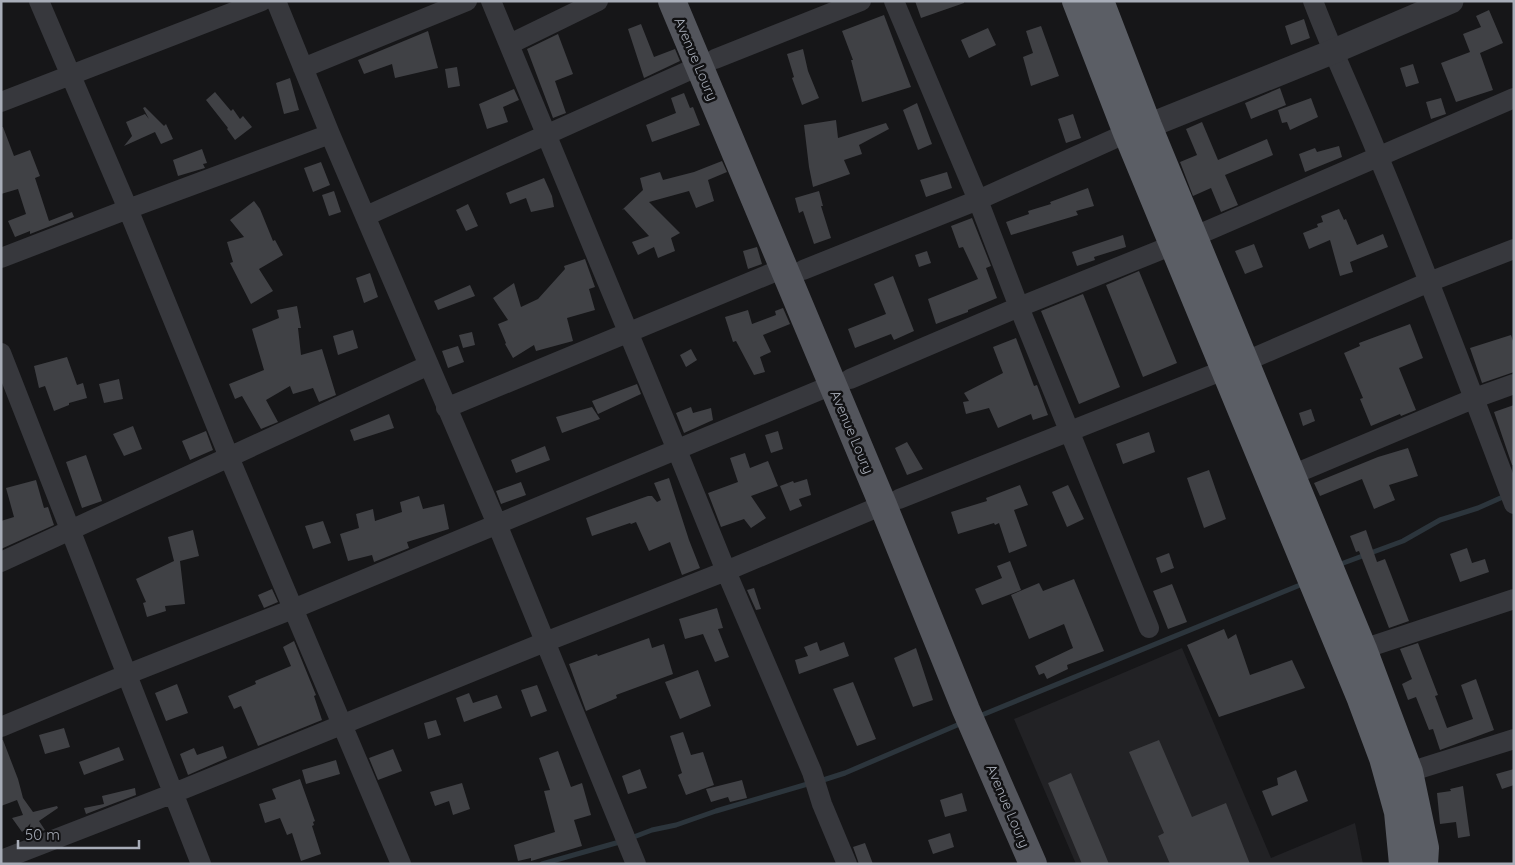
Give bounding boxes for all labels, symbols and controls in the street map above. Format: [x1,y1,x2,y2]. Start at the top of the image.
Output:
street label: Avenue Loury [670,15,722,103]
street label: Avenue Loury [826,388,878,476]
street label: Avenue Loury [982,762,1034,850]
scale bar [18,818,139,850]
text: 50 m [25,825,60,844]

